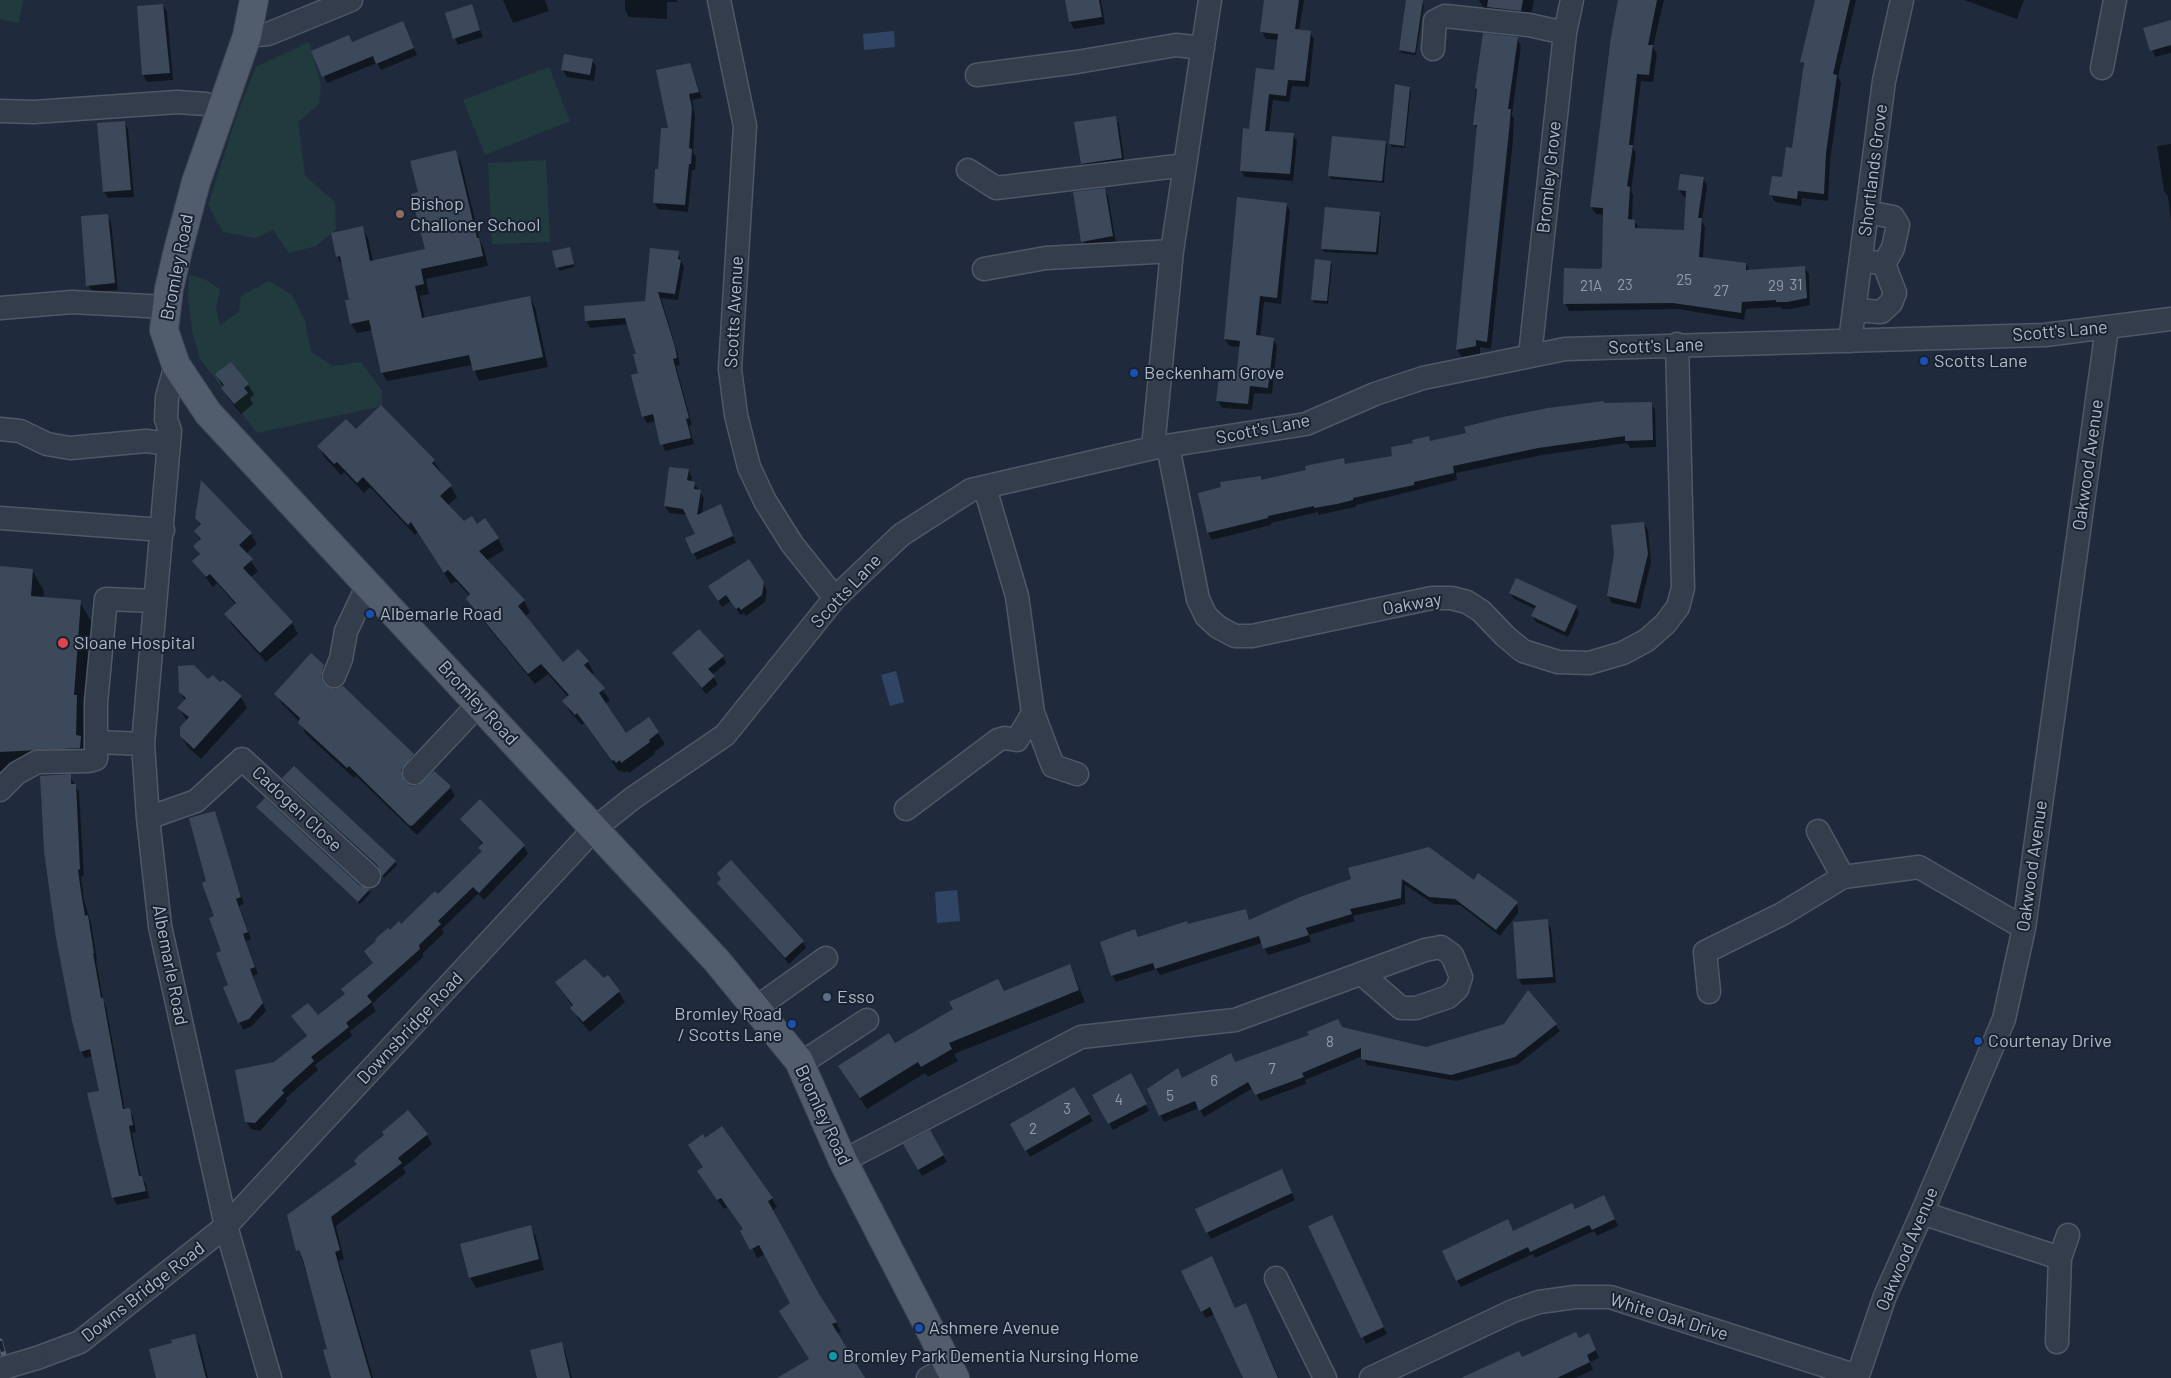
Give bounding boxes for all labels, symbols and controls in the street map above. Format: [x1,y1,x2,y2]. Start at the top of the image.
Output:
street label: Shortlands Grove [1854,103,1892,237]
street label: Bromley Grove [1532,120,1566,234]
place label: Bishop Challoner School [410,193,540,235]
marker: Bishop Challoner School [394,208,406,220]
street label: Bromley Road [156,212,198,322]
street label: Scotts Avenue [720,255,748,369]
house number: 25 [1676,271,1692,289]
house number: 23 [1617,276,1633,294]
house number: 31 [1790,276,1802,294]
house number: 21A [1580,277,1602,295]
house number: 29 [1768,277,1784,295]
house number: 27 [1713,282,1729,300]
street label: Scott's Lane [2012,316,2108,346]
street label: Scott's Lane [1608,334,1704,358]
place label: Scotts Lane [1934,350,2027,372]
marker: Scotts Lane [1918,355,1930,367]
place label: Beckenham Grove [1144,362,1284,384]
marker: Beckenham Grove [1128,367,1140,379]
street label: Oakwood Avenue [2068,398,2108,532]
street label: Scott's Lane [1214,409,1312,449]
street label: Scotts Lane [806,549,886,633]
street label: Oakway [1381,588,1443,620]
place label: Albemarle Road [380,603,502,625]
marker: Albemarle Road [364,608,376,620]
place label: Sloane Hospital [74,632,195,654]
marker: Sloane Hospital [56,636,70,650]
street label: Bromley Road [433,656,523,750]
street label: Cadogen Close [247,762,347,856]
street label: Oakwood Avenue [2012,799,2052,933]
street label: Albemarle Road [148,903,192,1027]
street label: Downsbridge Road [353,967,467,1089]
place label: Esso [837,986,875,1008]
marker: Esso [821,991,833,1003]
place label: Bromley Road / Scotts Lane [674,1003,782,1046]
marker: Bromley Road / Scotts Lane [786,1018,798,1030]
place label: Courtenay Drive [1988,1030,2112,1052]
house number: 8 [1326,1033,1334,1051]
marker: Courtenay Drive [1972,1035,1984,1047]
house number: 7 [1268,1060,1276,1078]
street label: Bromley Road [790,1062,856,1168]
house number: 6 [1210,1072,1218,1090]
house number: 5 [1166,1087,1174,1105]
house number: 4 [1115,1091,1123,1109]
house number: 3 [1063,1100,1071,1118]
house number: 2 [1029,1120,1037,1138]
street label: Oakwood Avenue [1871,1184,1943,1314]
street label: Downs Bridge Road [77,1237,209,1347]
street label: White Oak Drive [1607,1289,1731,1345]
place label: Ashmere Avenue [929,1317,1059,1339]
marker: Ashmere Avenue [913,1322,925,1334]
place label: Bromley Park Dementia Nursing Home [843,1345,1139,1367]
marker: Bromley Park Dementia Nursing Home [827,1350,839,1362]

